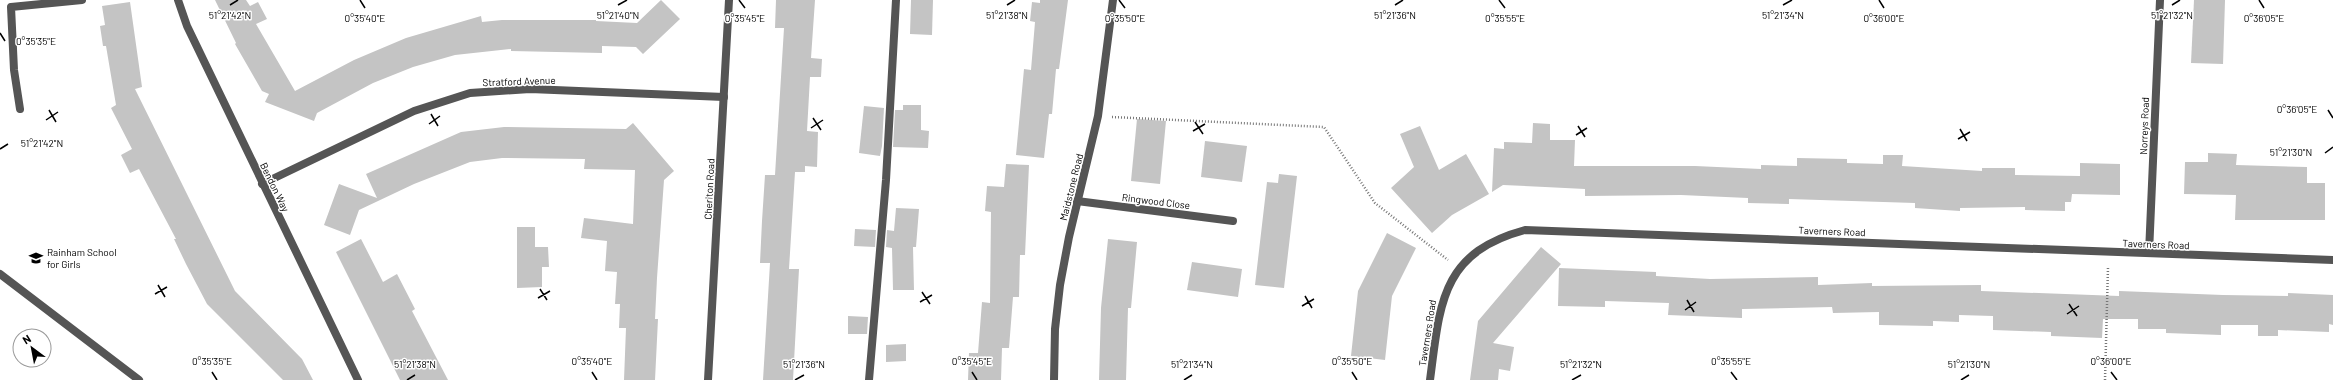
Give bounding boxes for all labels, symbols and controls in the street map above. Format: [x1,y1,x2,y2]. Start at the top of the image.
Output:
text: 51°21'42"N [209,9,251,21]
text: 51°21'40"N [597,9,639,21]
text: 51°21'38"N [986,9,1028,21]
text: 51°21'36"N [1374,9,1416,21]
text: 51°21'34"N [1762,9,1804,21]
text: 51°21'32"N [2151,9,2193,21]
text: 0°35'40"E [345,12,385,24]
text: 0°35'45"E [725,12,765,24]
text: 0°35'50"E [1105,12,1145,24]
text: 0°35'55"E [1485,12,1525,24]
text: 0°36'00"E [1863,12,1905,24]
text: 0°36'05"E [2244,12,2284,24]
text: 0°35'35"E [16,35,56,47]
street label: Stratford Avenue [482,74,556,88]
street label: Norreys Road [2137,97,2151,155]
text: 0°36'05"E [2277,103,2317,115]
text: 51°21'42"N [21,137,63,149]
text: 51°21'30"N [2270,146,2312,158]
street label: Maidstone Road [1057,152,1085,222]
street label: Cheriton Road [701,158,717,220]
street label: Bendon Way [258,160,292,214]
street label: Ringwood Close [1121,191,1191,211]
street label: Taverners Road [1798,224,1866,238]
street label: Taverners Road [2122,237,2190,251]
place label: Rainham School for Girls [47,246,117,270]
school or university icon: Rainham School for Girls [28,250,44,266]
street label: Taverners Road [1416,299,1438,367]
north arrow [12,328,52,368]
text: N [20,332,33,347]
text: 0°35'35"E [192,355,232,367]
text: 0°35'40"E [572,355,612,367]
text: 0°35'45"E [952,355,992,367]
text: 0°35'50"E [1332,355,1372,367]
text: 0°35'55"E [1711,355,1751,367]
text: 0°36'00"E [2090,355,2132,367]
text: 51°21'38"N [394,358,436,370]
text: 51°21'36"N [783,358,825,370]
text: 51°21'34"N [1171,358,1213,370]
text: 51°21'32"N [1560,358,1602,370]
text: 51°21'30"N [1948,358,1990,370]

